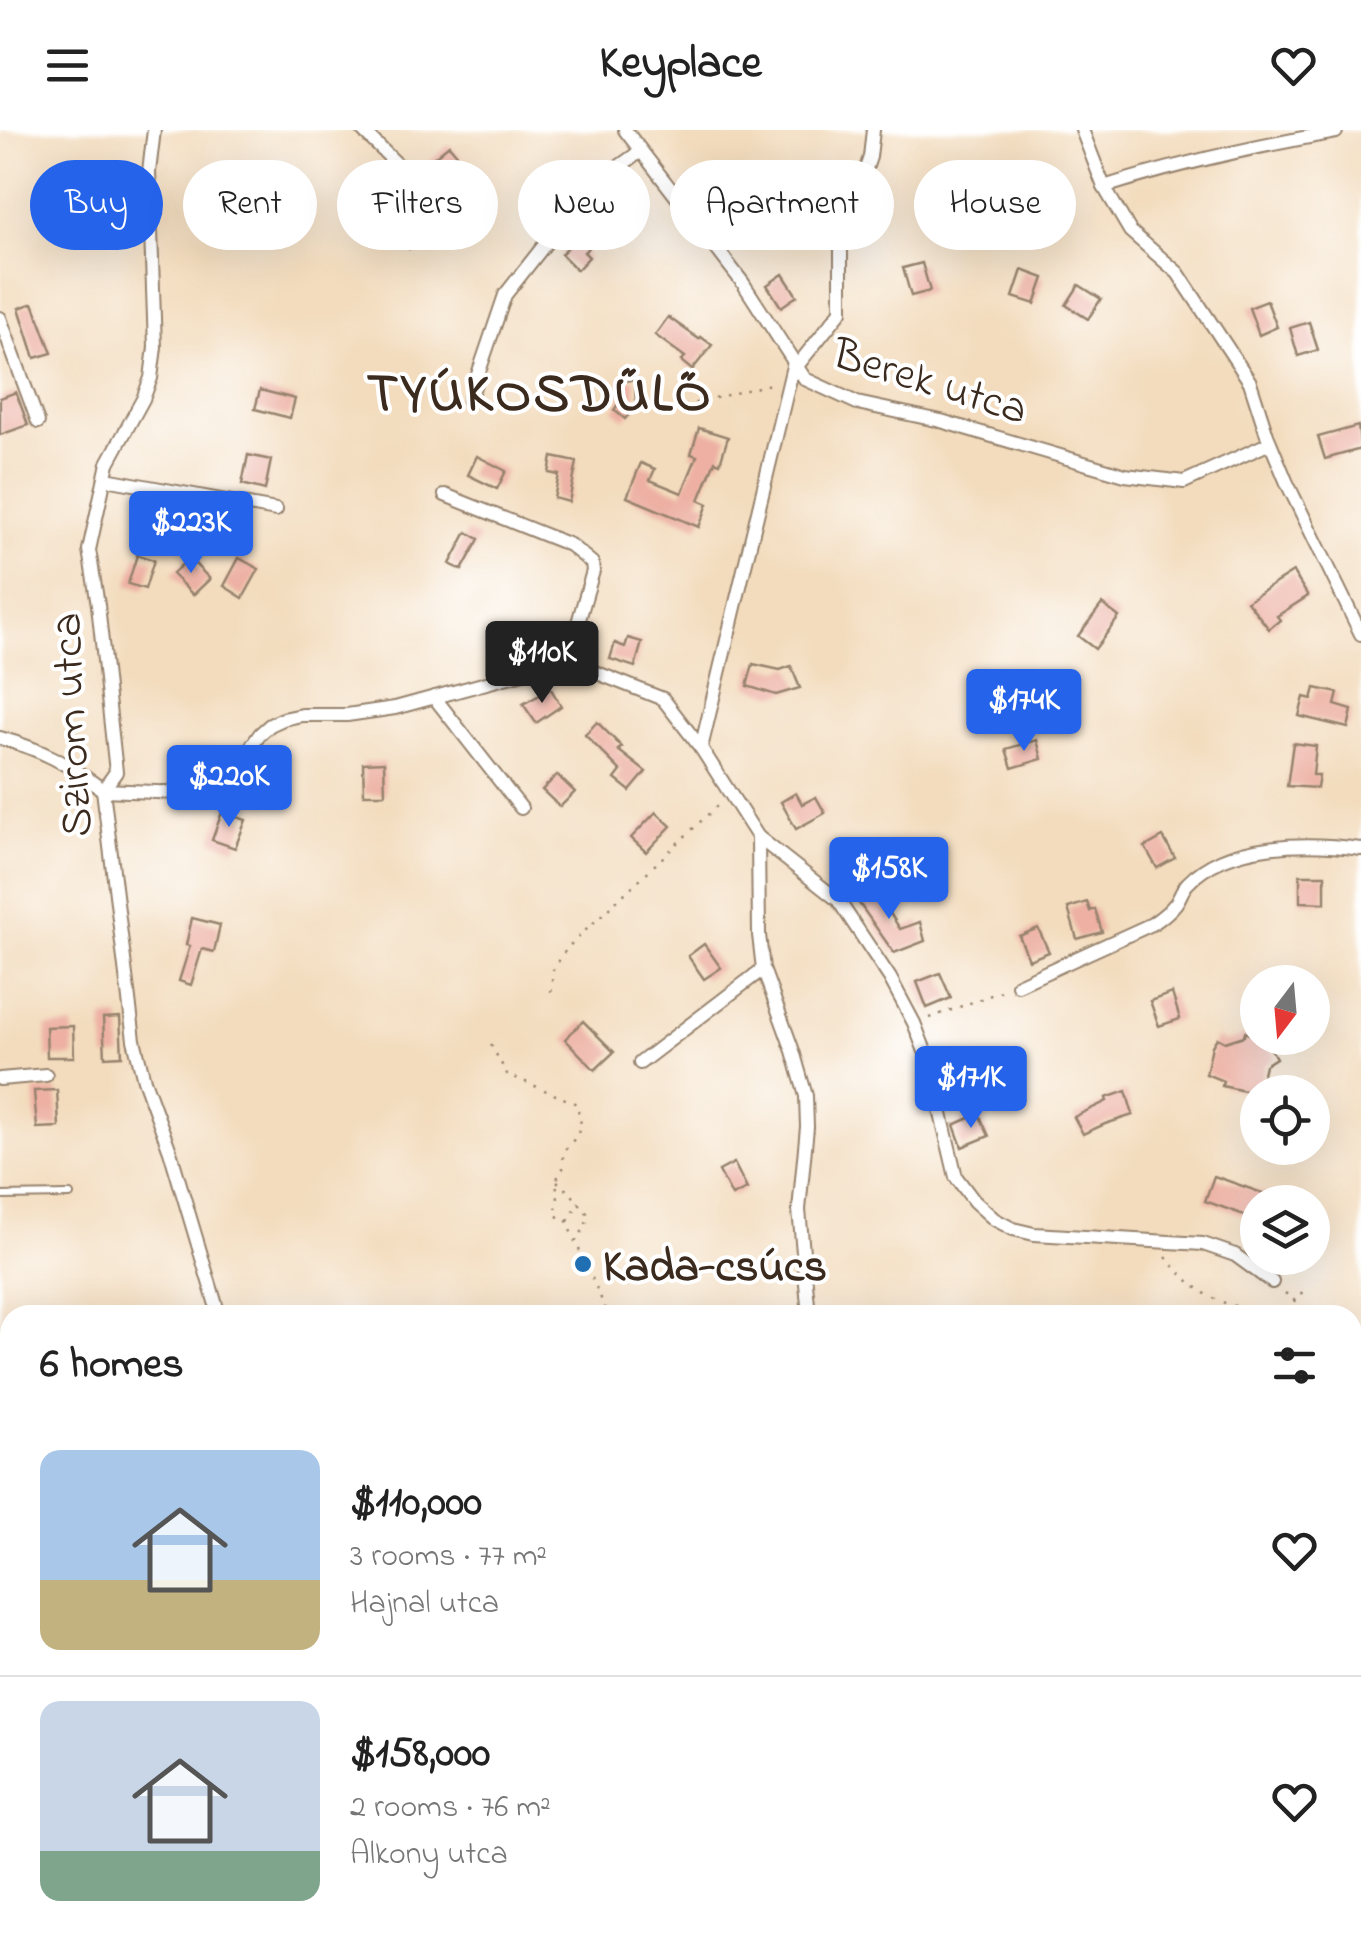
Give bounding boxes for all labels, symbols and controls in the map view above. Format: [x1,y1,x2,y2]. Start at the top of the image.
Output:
text: Keyplace [599,32,762,98]
icon: menu [40,38,95,93]
icon: heart [1266,38,1321,93]
chip: Buy [30,160,163,250]
chip: Rent [183,160,317,250]
chip: Filters [337,160,498,250]
chip: New [518,160,650,250]
chip: Apartment [670,160,894,250]
chip: House [914,160,1076,250]
street label: Berek utca [823,323,1035,445]
district label: TYÚKOSDŰLŐ [367,357,713,437]
pin: $223K [121,491,261,576]
text: $223K [151,500,231,547]
street label: Szirom utca [35,611,113,838]
pin: $110K [472,621,612,706]
text: $110K [507,630,577,677]
pin: $174K [954,669,1094,754]
text: $174K [988,678,1060,725]
pin: $220K [159,745,299,830]
text: $220K [189,754,269,801]
pin: $158K [819,837,959,922]
text: $158K [851,846,927,893]
north arrow [1240,965,1330,1055]
map controls [1240,965,1330,1275]
pin: $171K [901,1046,1041,1131]
text: $171K [937,1055,1005,1102]
button: locate [1240,1075,1330,1165]
button: layers [1240,1185,1330,1275]
place label: Kada-csúcs [603,1236,827,1302]
marker: Kada-csúcs [572,1253,594,1275]
text: 6 homes [40,1335,184,1396]
icon: filters [1267,1338,1322,1393]
text: $110,000 [350,1473,482,1534]
icon: home [120,1490,240,1610]
icon: heart [1267,1523,1322,1578]
text: 3 rooms · 77 m² [350,1534,547,1581]
text: Hajnal utca [350,1581,499,1628]
text: $158,000 [350,1724,490,1785]
icon: home [120,1741,240,1861]
icon: heart [1267,1774,1322,1829]
text: 2 rooms · 76 m² [350,1785,551,1832]
text: Alkony utca [350,1832,508,1879]

